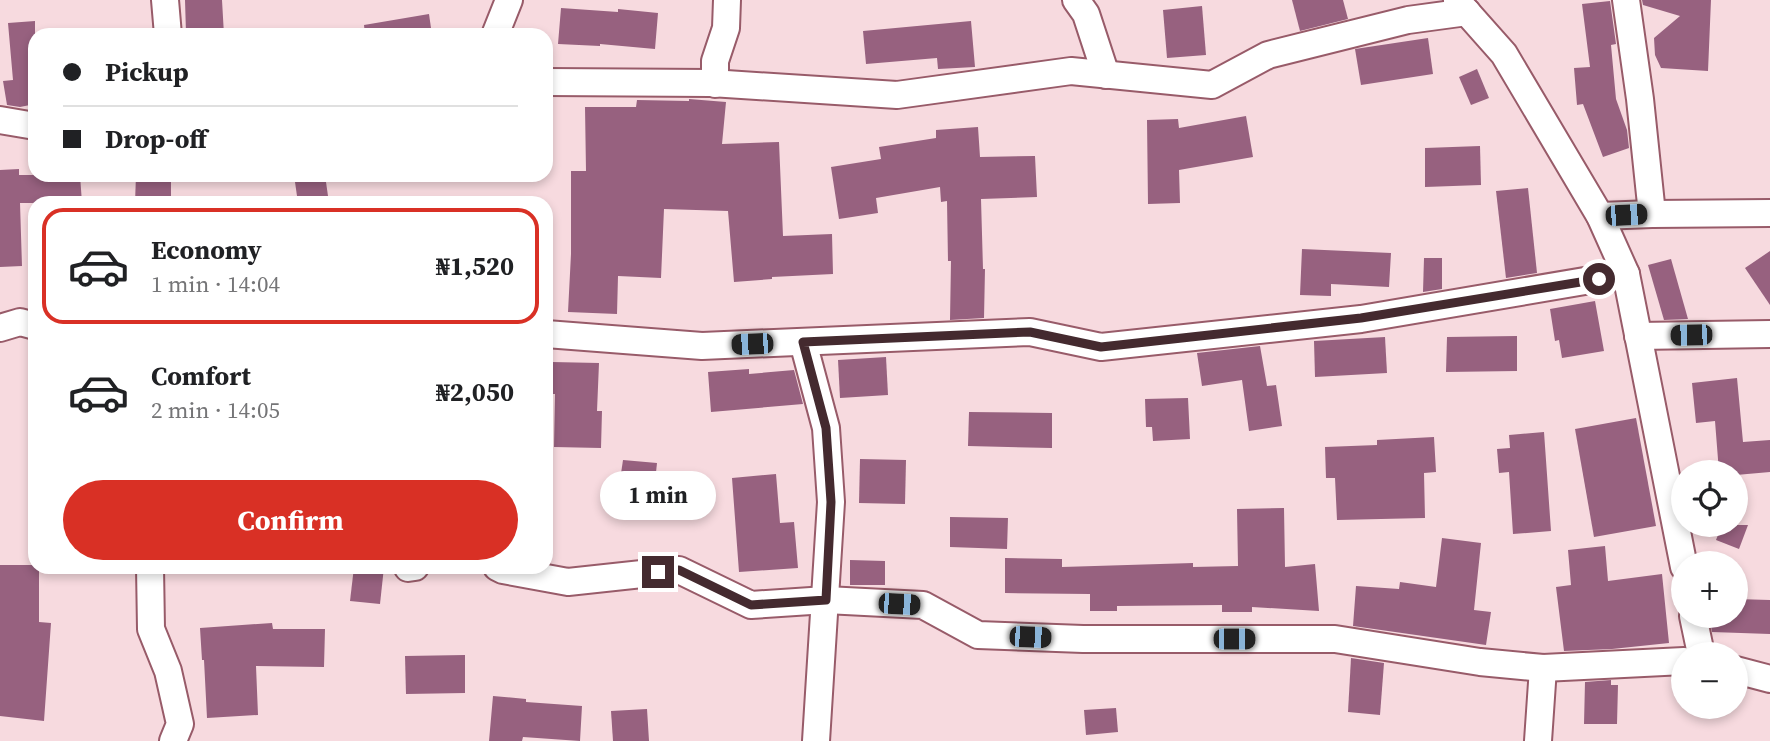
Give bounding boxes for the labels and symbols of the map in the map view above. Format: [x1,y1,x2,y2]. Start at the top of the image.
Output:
car [1605,203,1648,227]
route start [1583,263,1615,295]
car [1670,324,1713,346]
car [731,333,774,355]
callout: 1 min [600,470,716,520]
route end [642,556,674,588]
car [878,592,921,616]
car [1009,626,1052,648]
car [1214,629,1256,650]

